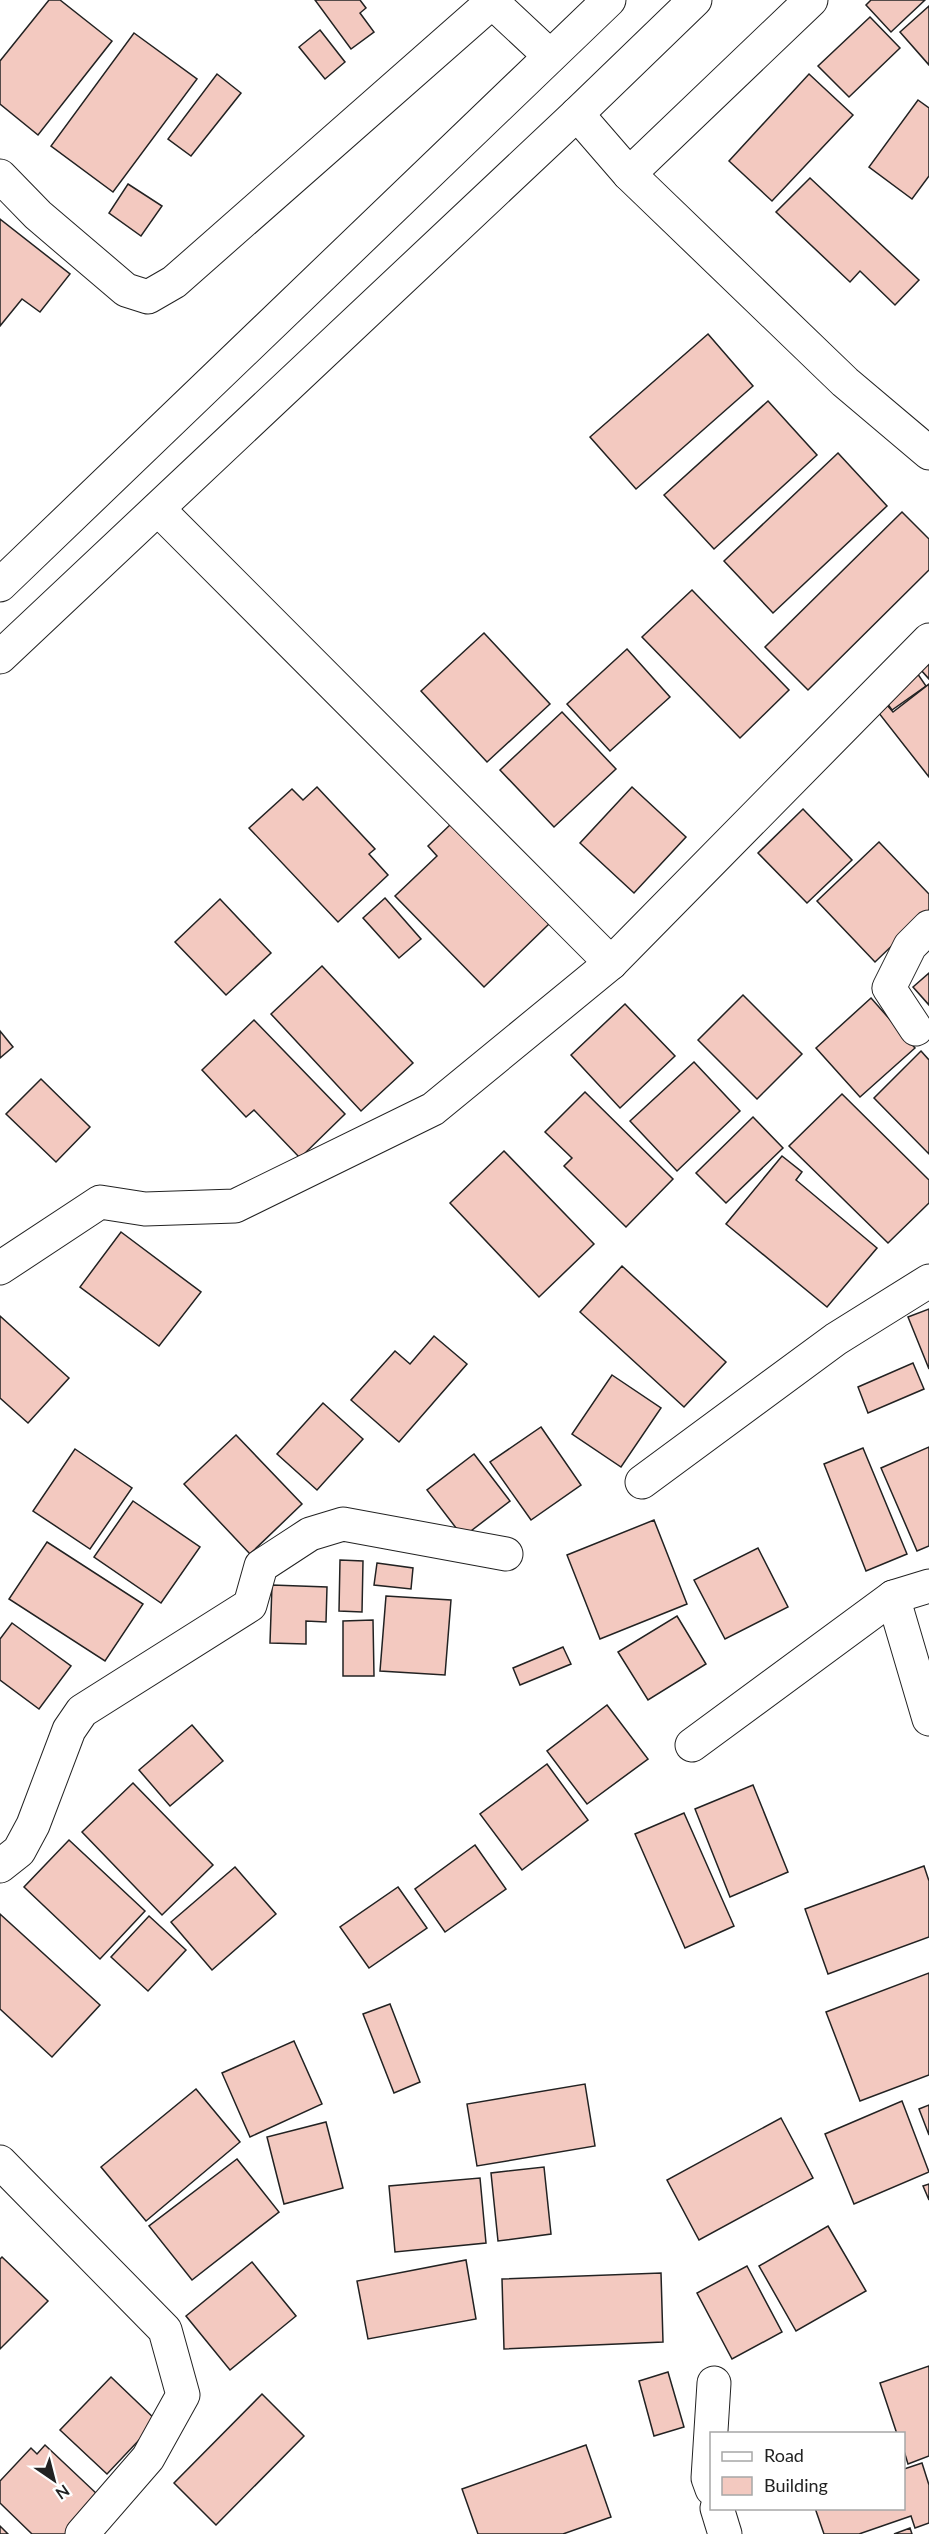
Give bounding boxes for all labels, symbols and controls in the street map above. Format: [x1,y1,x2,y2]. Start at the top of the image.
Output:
legend [710,2432,905,2510]
text: Road [764,2444,804,2466]
north arrow [24,2450,84,2510]
text: Building [764,2474,828,2496]
text: N [52,2481,73,2504]

